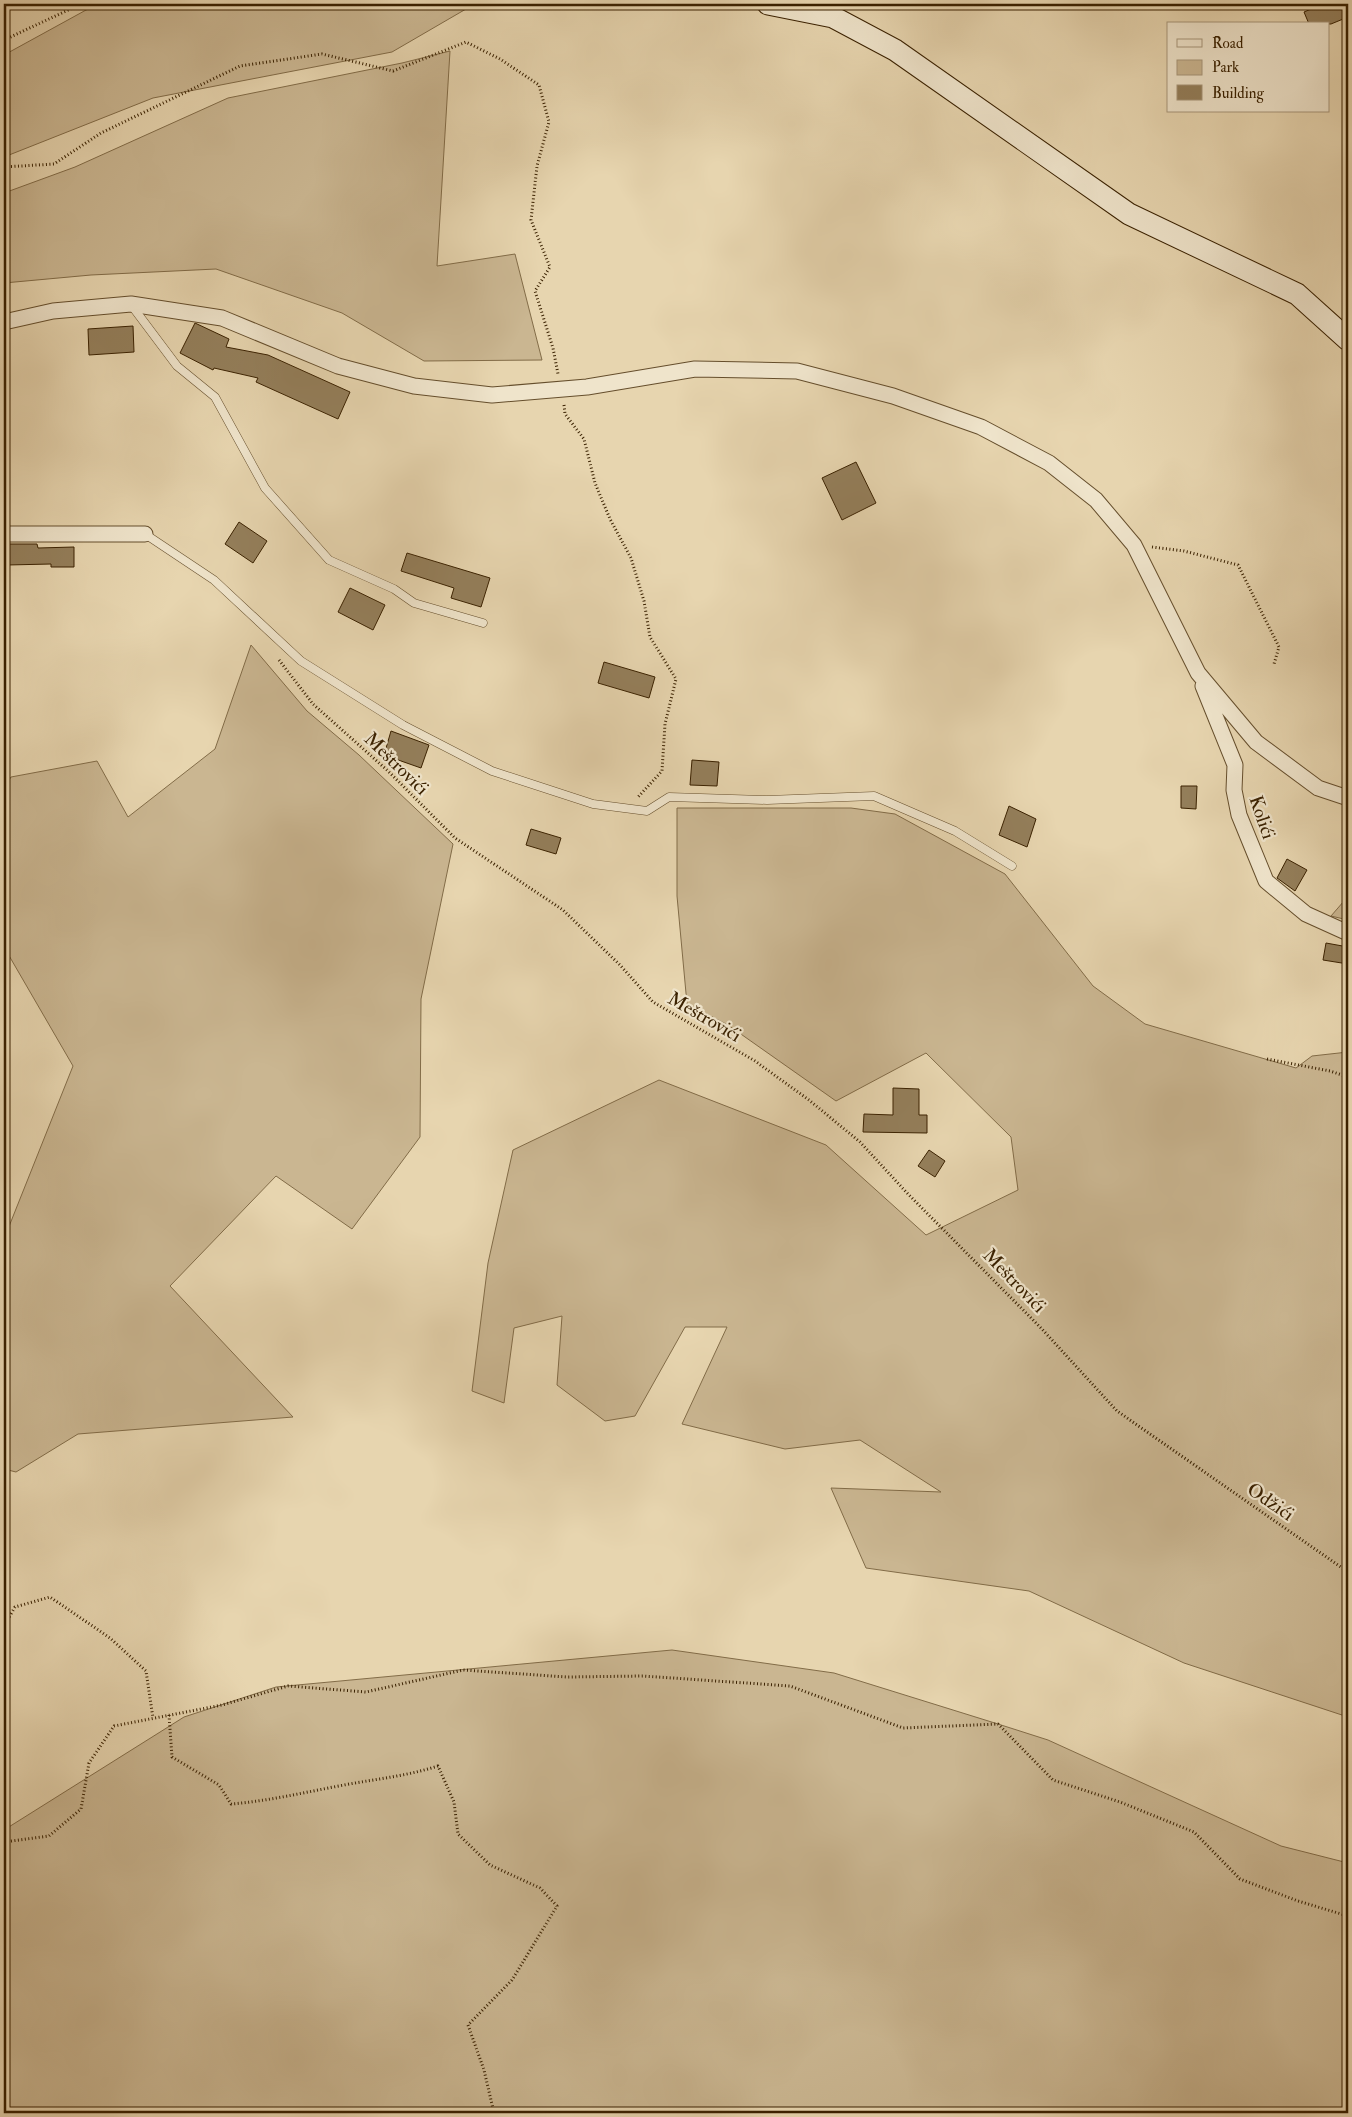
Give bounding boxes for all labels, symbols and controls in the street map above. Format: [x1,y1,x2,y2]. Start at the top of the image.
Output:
legend [1167,22,1330,112]
text: Road [1212,34,1244,53]
text: Park [1212,58,1239,77]
text: Building [1212,84,1264,103]
street label: Meštrovići [359,727,434,800]
street label: Kolići [1243,792,1281,842]
street label: Meštrovići [664,986,745,1047]
street label: Meštrovići [978,1243,1051,1318]
street label: Odžići [1242,1477,1299,1526]

